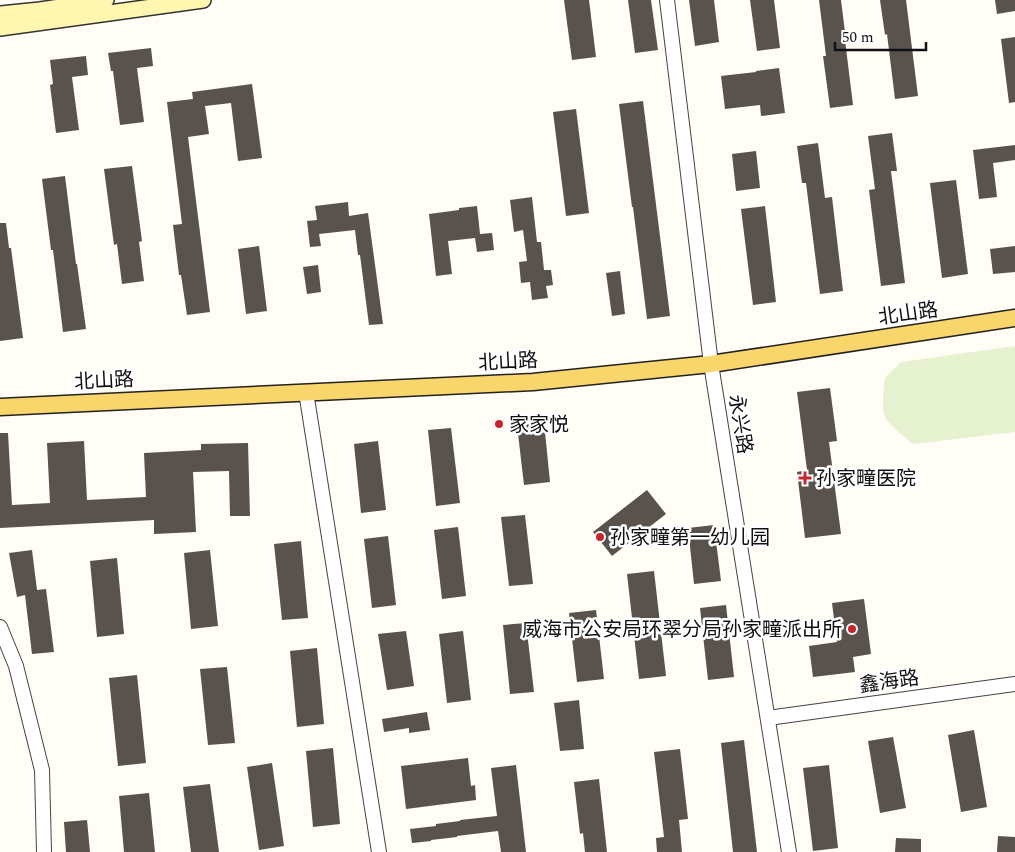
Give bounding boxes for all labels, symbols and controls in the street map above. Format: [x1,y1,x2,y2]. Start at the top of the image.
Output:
scale bar [835,20,926,52]
text: 50 m [842,26,874,49]
street label: 北山路 [876,295,940,333]
street label: 北山路 [477,345,539,379]
street label: 北山路 [73,364,135,398]
street label: 永兴路 [721,392,760,456]
place label: 家家悦 [509,410,569,440]
marker: 家家悦 [493,418,505,430]
place label: 孙家疃医院 [816,464,916,494]
marker: 孙家疃医院 [798,471,812,485]
place label: 孙家疃第一幼儿园 [610,523,770,553]
marker: 孙家疃第一幼儿园 [594,531,606,543]
place label: 威海市公安局环翠分局孙家疃派出所 [522,615,842,645]
marker: 威海市公安局环翠分局孙家疃派出所 [846,623,858,635]
street label: 鑫海路 [857,663,921,701]

